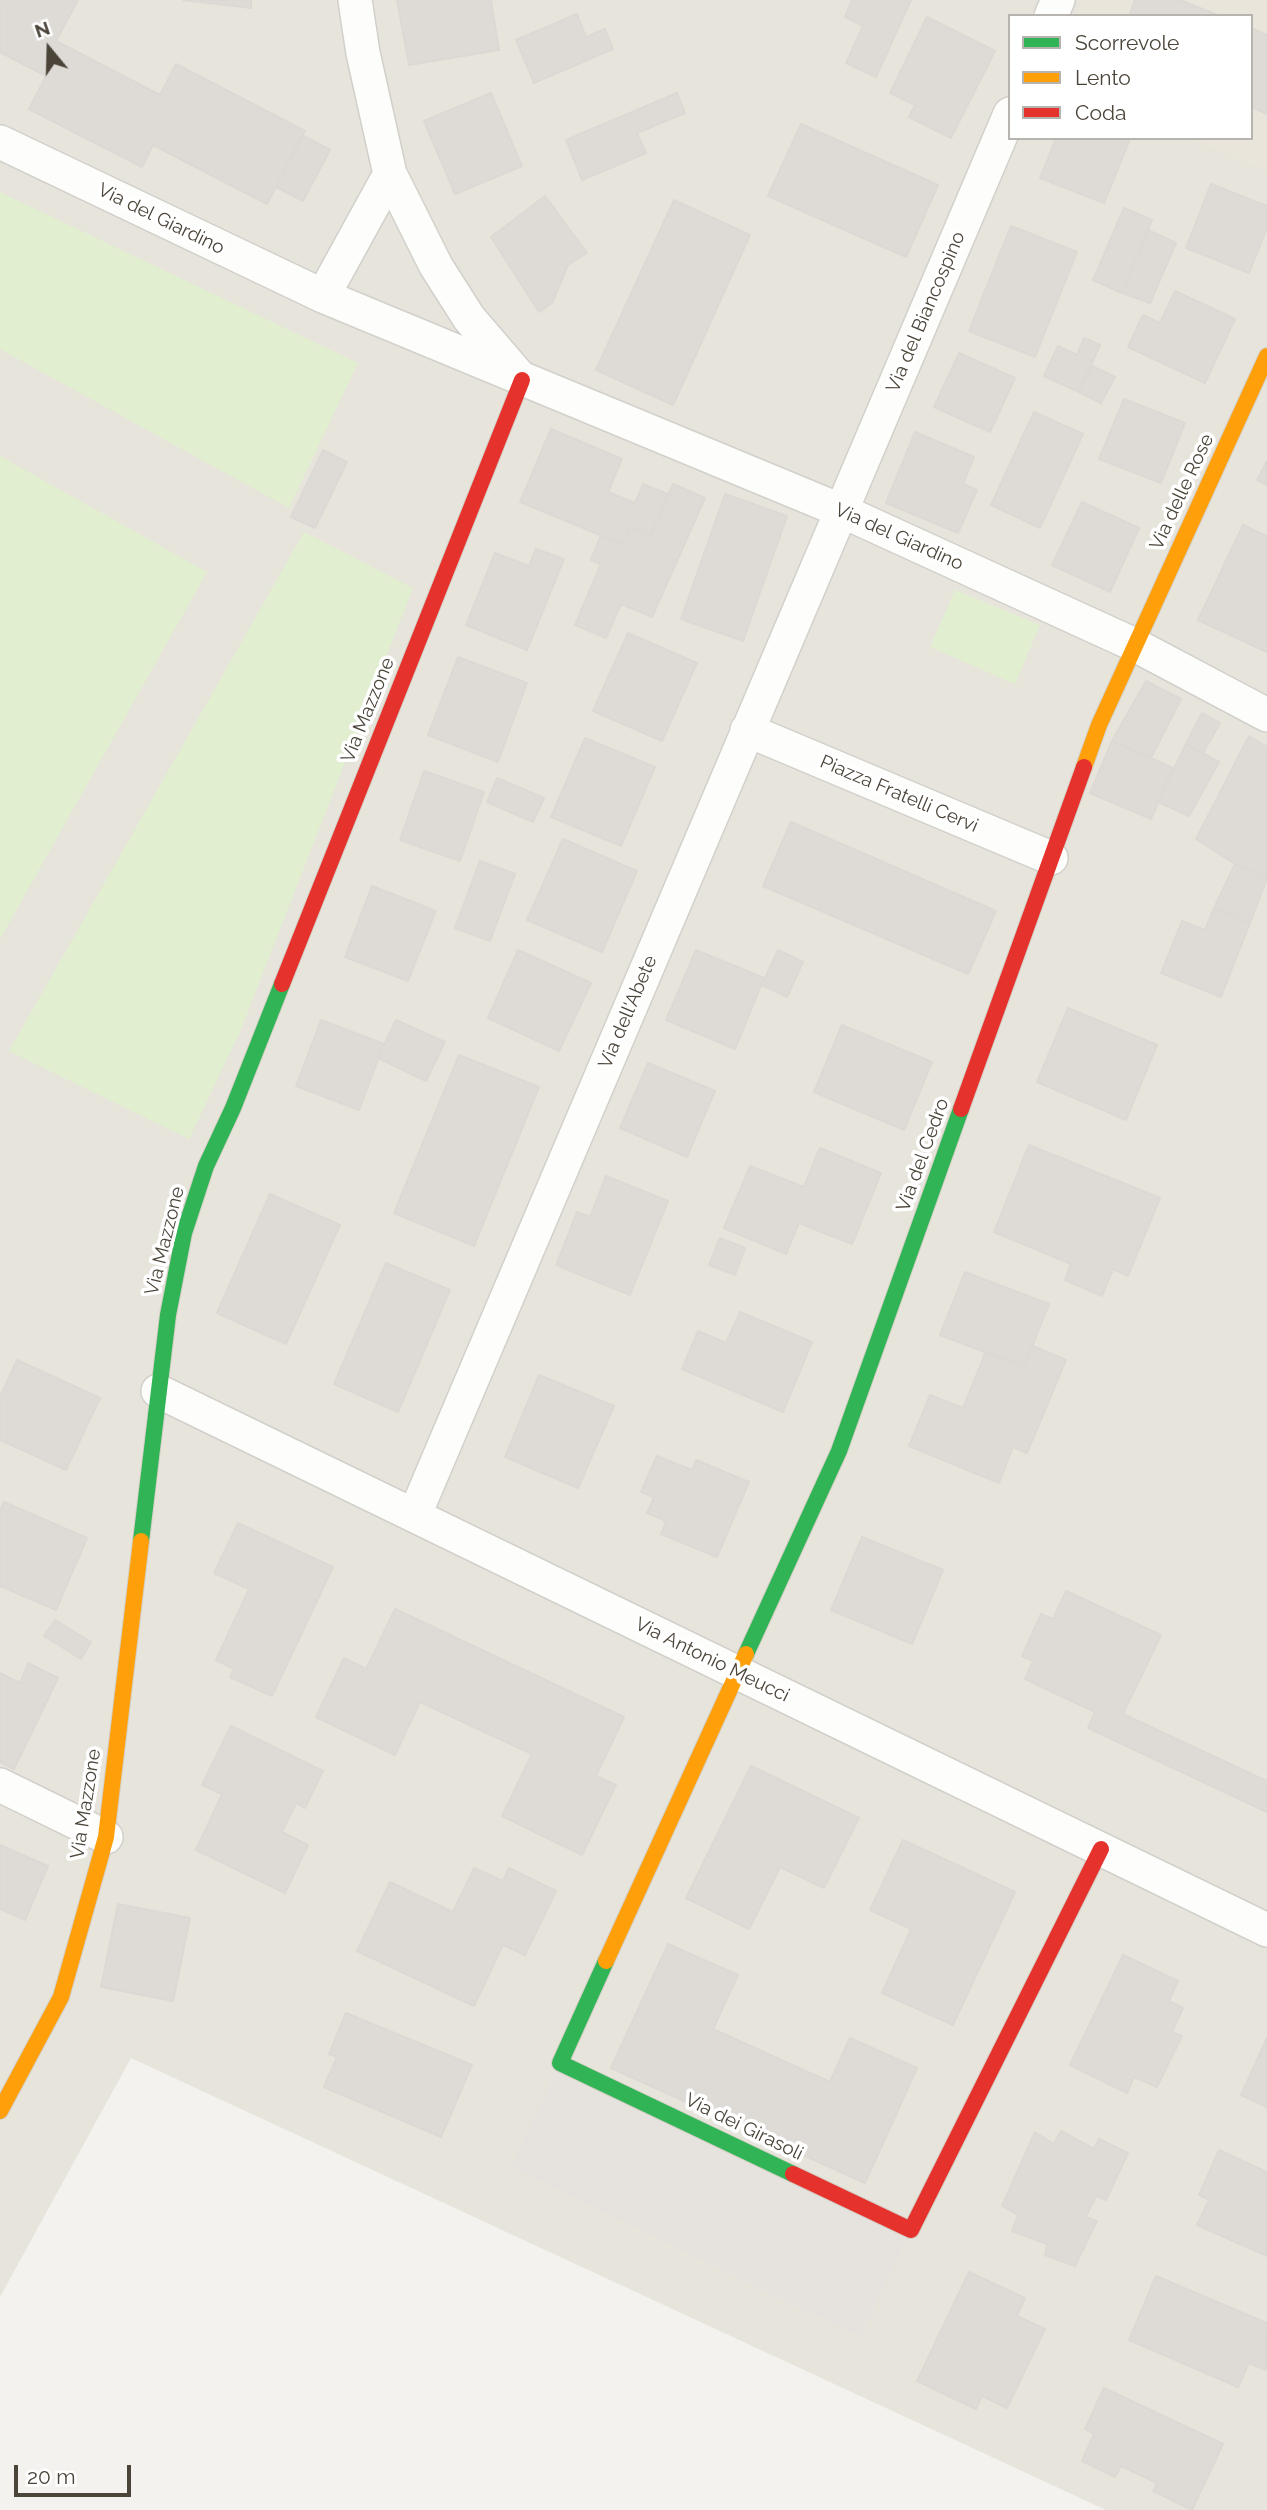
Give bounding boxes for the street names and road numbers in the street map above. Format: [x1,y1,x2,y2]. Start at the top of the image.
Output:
street label: Via del Giardino [94,178,228,260]
street label: Via del Biancospino [882,228,970,396]
street label: Via delle Rose [1145,430,1219,554]
street label: Via del Giardino [831,499,967,575]
street label: Via Mazzone [337,654,399,766]
street label: Piazza Fratelli Cervi [817,750,981,838]
street label: Via dell'Abete [594,952,662,1072]
street label: Via del Cedro [892,1095,954,1215]
street label: Via Mazzone [140,1184,190,1298]
street label: Via Antonio Meucci [631,1613,793,1707]
street label: Via Mazzone [66,1747,106,1861]
street label: Via dei Girasoli [681,2089,807,2165]

